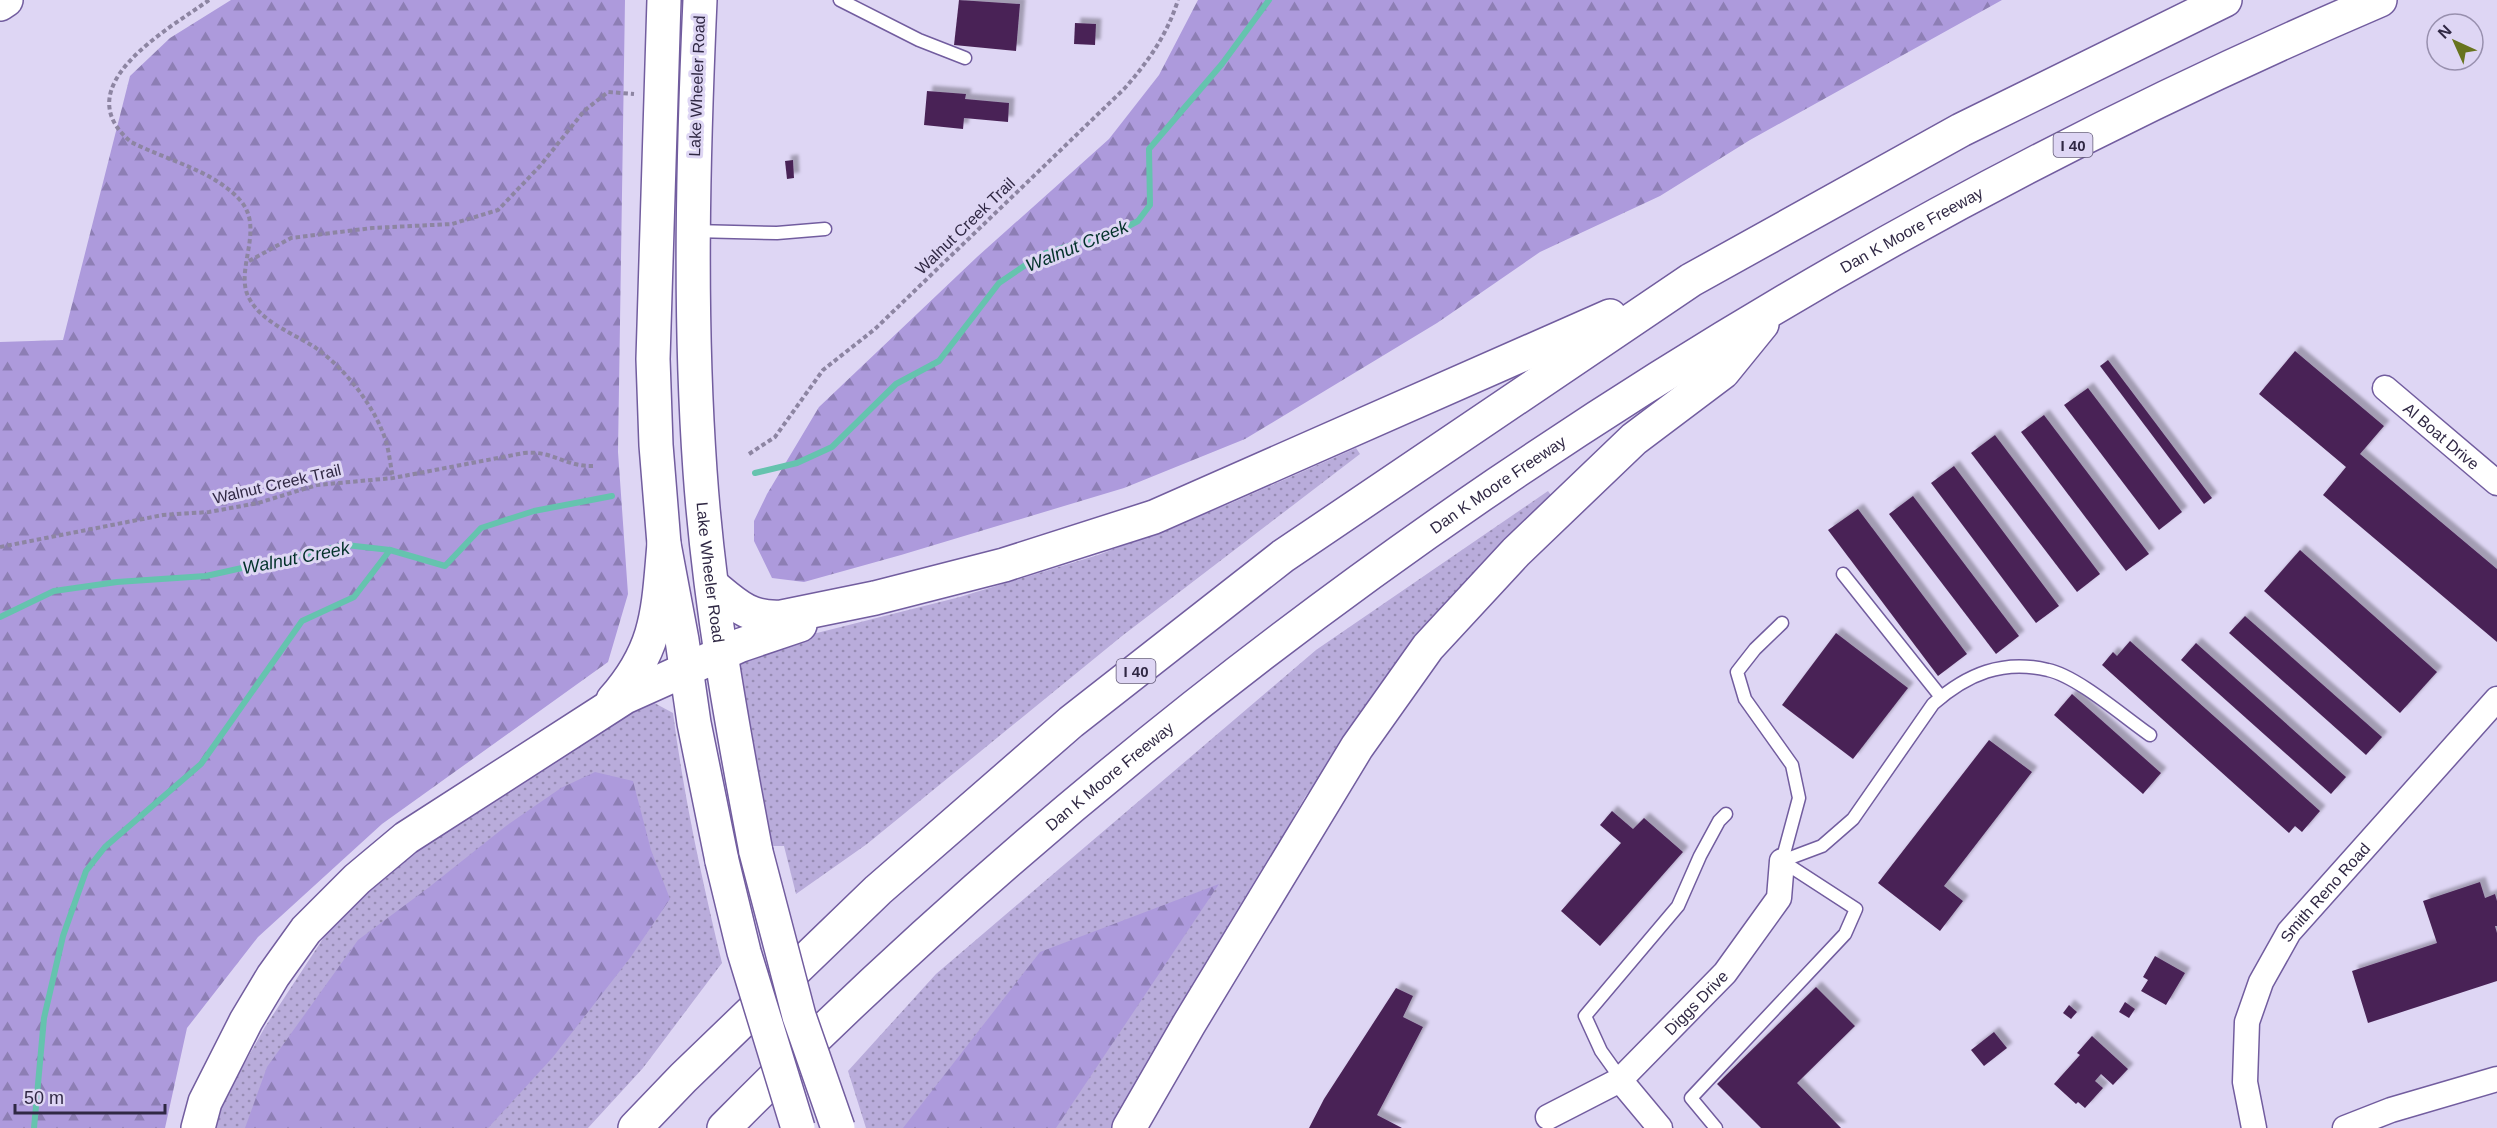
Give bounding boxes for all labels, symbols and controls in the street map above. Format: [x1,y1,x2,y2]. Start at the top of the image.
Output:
north arrow [2425,12,2485,72]
street label: Lake Wheeler Road [686,15,708,157]
text: N [2435,22,2455,42]
road number: I 40 [2054,133,2092,157]
street label: Walnut Creek Trail [912,174,1018,278]
street label: Dan K Moore Freeway [1837,184,1986,276]
water label: Walnut Creek [1023,216,1132,276]
street label: Al Boat Drive [2400,399,2483,473]
street label: Dan K Moore Freeway [1427,432,1569,536]
street label: Walnut Creek Trail [211,461,343,507]
street label: Lake Wheeler Road [694,501,728,644]
water label: Walnut Creek [241,538,352,578]
road number: I 40 [1116,659,1156,683]
street label: Dan K Moore Freeway [1042,719,1176,834]
street label: Smith Reno Road [2277,839,2373,945]
street label: Diggs Drive [1661,967,1731,1038]
scale bar [15,1077,165,1115]
text: 50 m [24,1088,64,1108]

